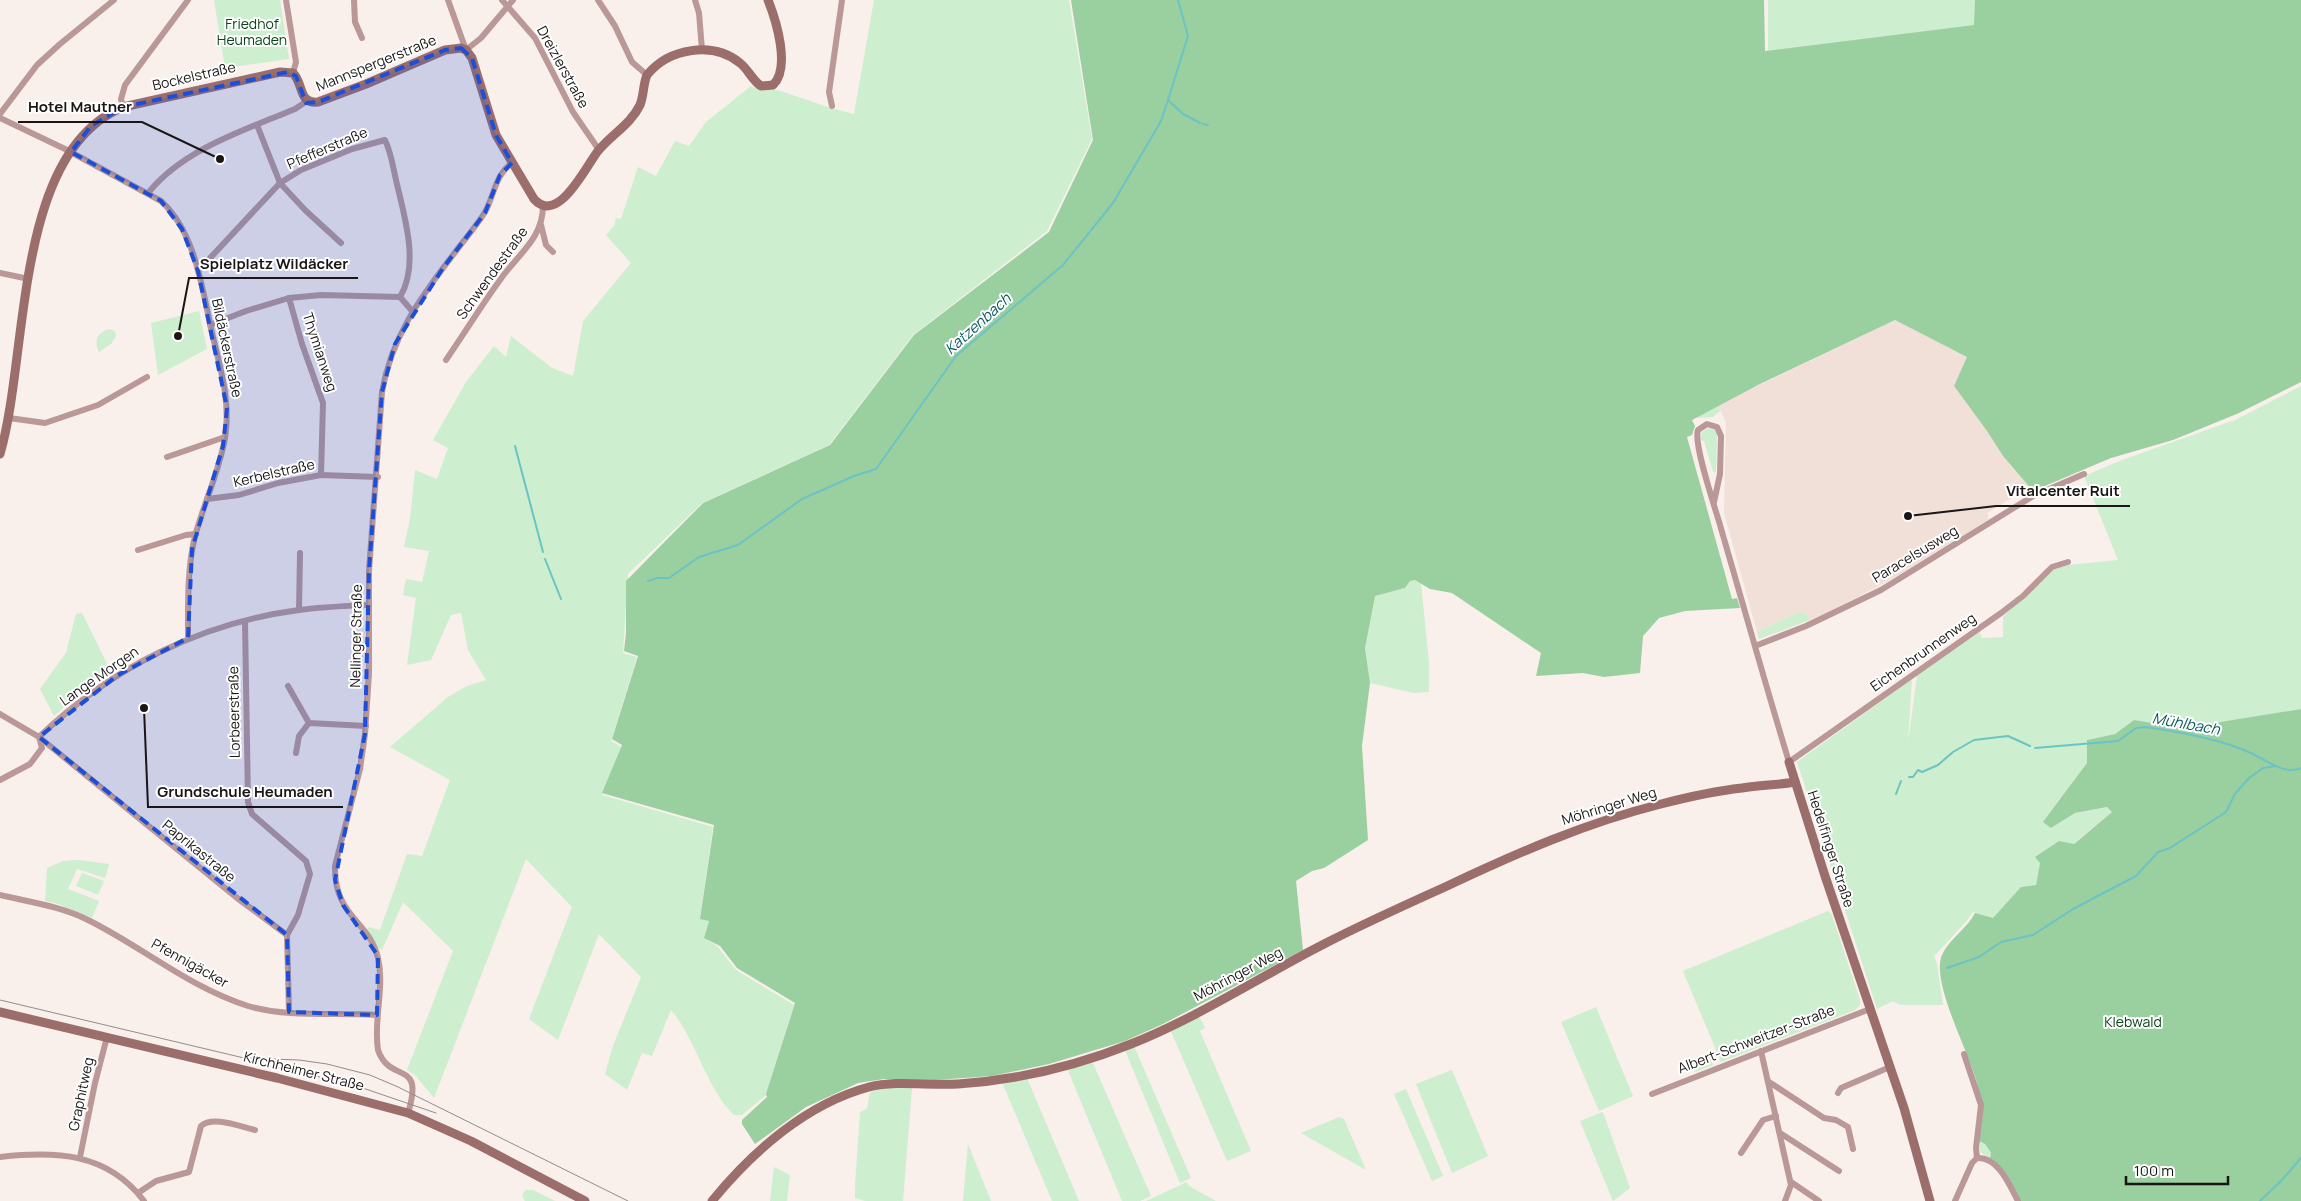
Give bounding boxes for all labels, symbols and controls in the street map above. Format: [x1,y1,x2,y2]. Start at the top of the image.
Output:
park label: Friedhof Heumaden [217,14,287,49]
street label: Dreizlerstraße [533,22,594,111]
street label: Mannspergerstraße [313,30,439,95]
street label: Bockelstraße [150,57,237,94]
callout: Hotel Mautner [18,92,142,122]
text: Hotel Mautner [28,96,132,117]
street label: Pfefferstraße [284,122,370,173]
street label: Schwendestraße [452,223,532,323]
callout: Spielplatz Wildäcker [189,248,358,278]
text: Spielplatz Wildäcker [200,253,348,274]
water label: Katzenbach [940,288,1016,359]
street label: Bildäckerstraße [208,297,247,399]
street label: Thymianweg [299,310,342,394]
street label: Kerbelstraße [231,454,316,491]
callout: Vitalcenter Ruit [1996,476,2130,506]
text: Vitalcenter Ruit [2006,480,2120,501]
street label: Paracelsusweg [1868,520,1961,587]
street label: Nellinger Straße [345,584,366,688]
street label: Eichenbrunnenweg [1866,608,1979,695]
street label: Lange Morgen [56,641,142,710]
street label: Lorbeerstraße [223,666,244,758]
water label: Mühlbach [2151,707,2223,740]
callout: Grundschule Heumaden [148,777,343,807]
text: Grundschule Heumaden [157,781,333,802]
street label: Möhringer Weg [1559,782,1659,829]
street label: Hedelfinger Straße [1804,788,1859,910]
street label: Paprikastraße [159,815,240,886]
street label: Pfennigäcker [148,934,232,992]
street label: Möhringer Weg [1190,942,1286,1005]
street label: Albert-Schweitzer-Straße [1675,1000,1837,1077]
park label: Klebwald [2104,1012,2162,1031]
street label: Kirchheimer Straße [242,1046,366,1095]
street label: Graphitweg [63,1055,98,1132]
scale bar [2126,1154,2228,1186]
text: 100 m [2134,1160,2174,1181]

